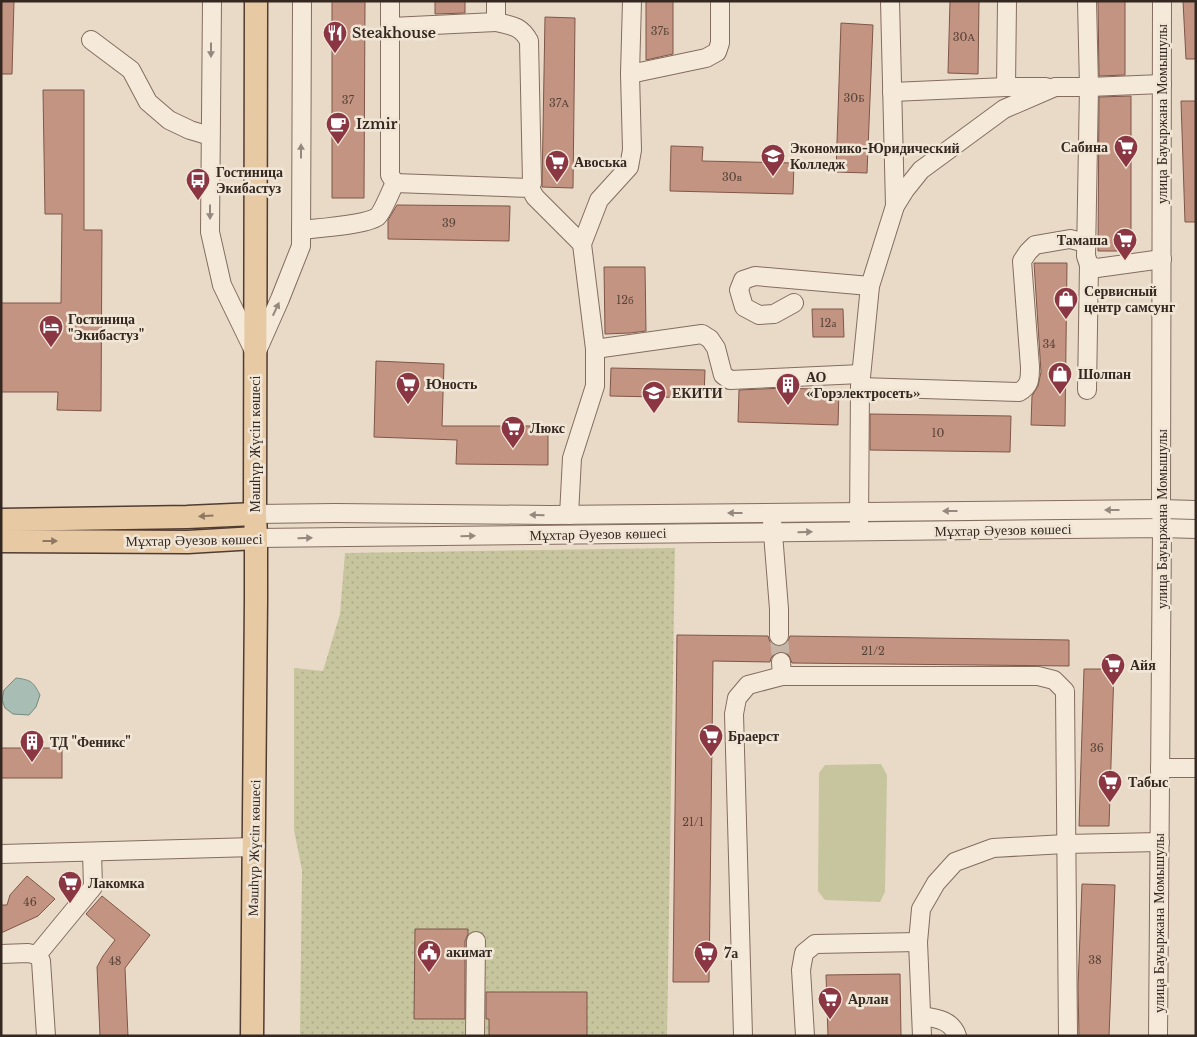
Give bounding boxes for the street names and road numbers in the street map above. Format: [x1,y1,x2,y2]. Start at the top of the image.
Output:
street label: улица Бауыржана Момышулы [1153,24,1171,204]
street label: Мәшһүр Жүсіп көшесі [246,375,264,512]
street label: улица Бауыржана Момышулы [1153,429,1171,609]
street label: Мұхтар Әуезов көшесі [934,520,1072,540]
street label: Мұхтар Әуезов көшесі [529,524,667,544]
street label: Мұхтар Әуезов көшесі [125,530,263,550]
street label: Мәшһүр Жүсіп көшесі [244,779,264,917]
street label: улица Бауыржана Момышулы [1150,833,1168,1013]

